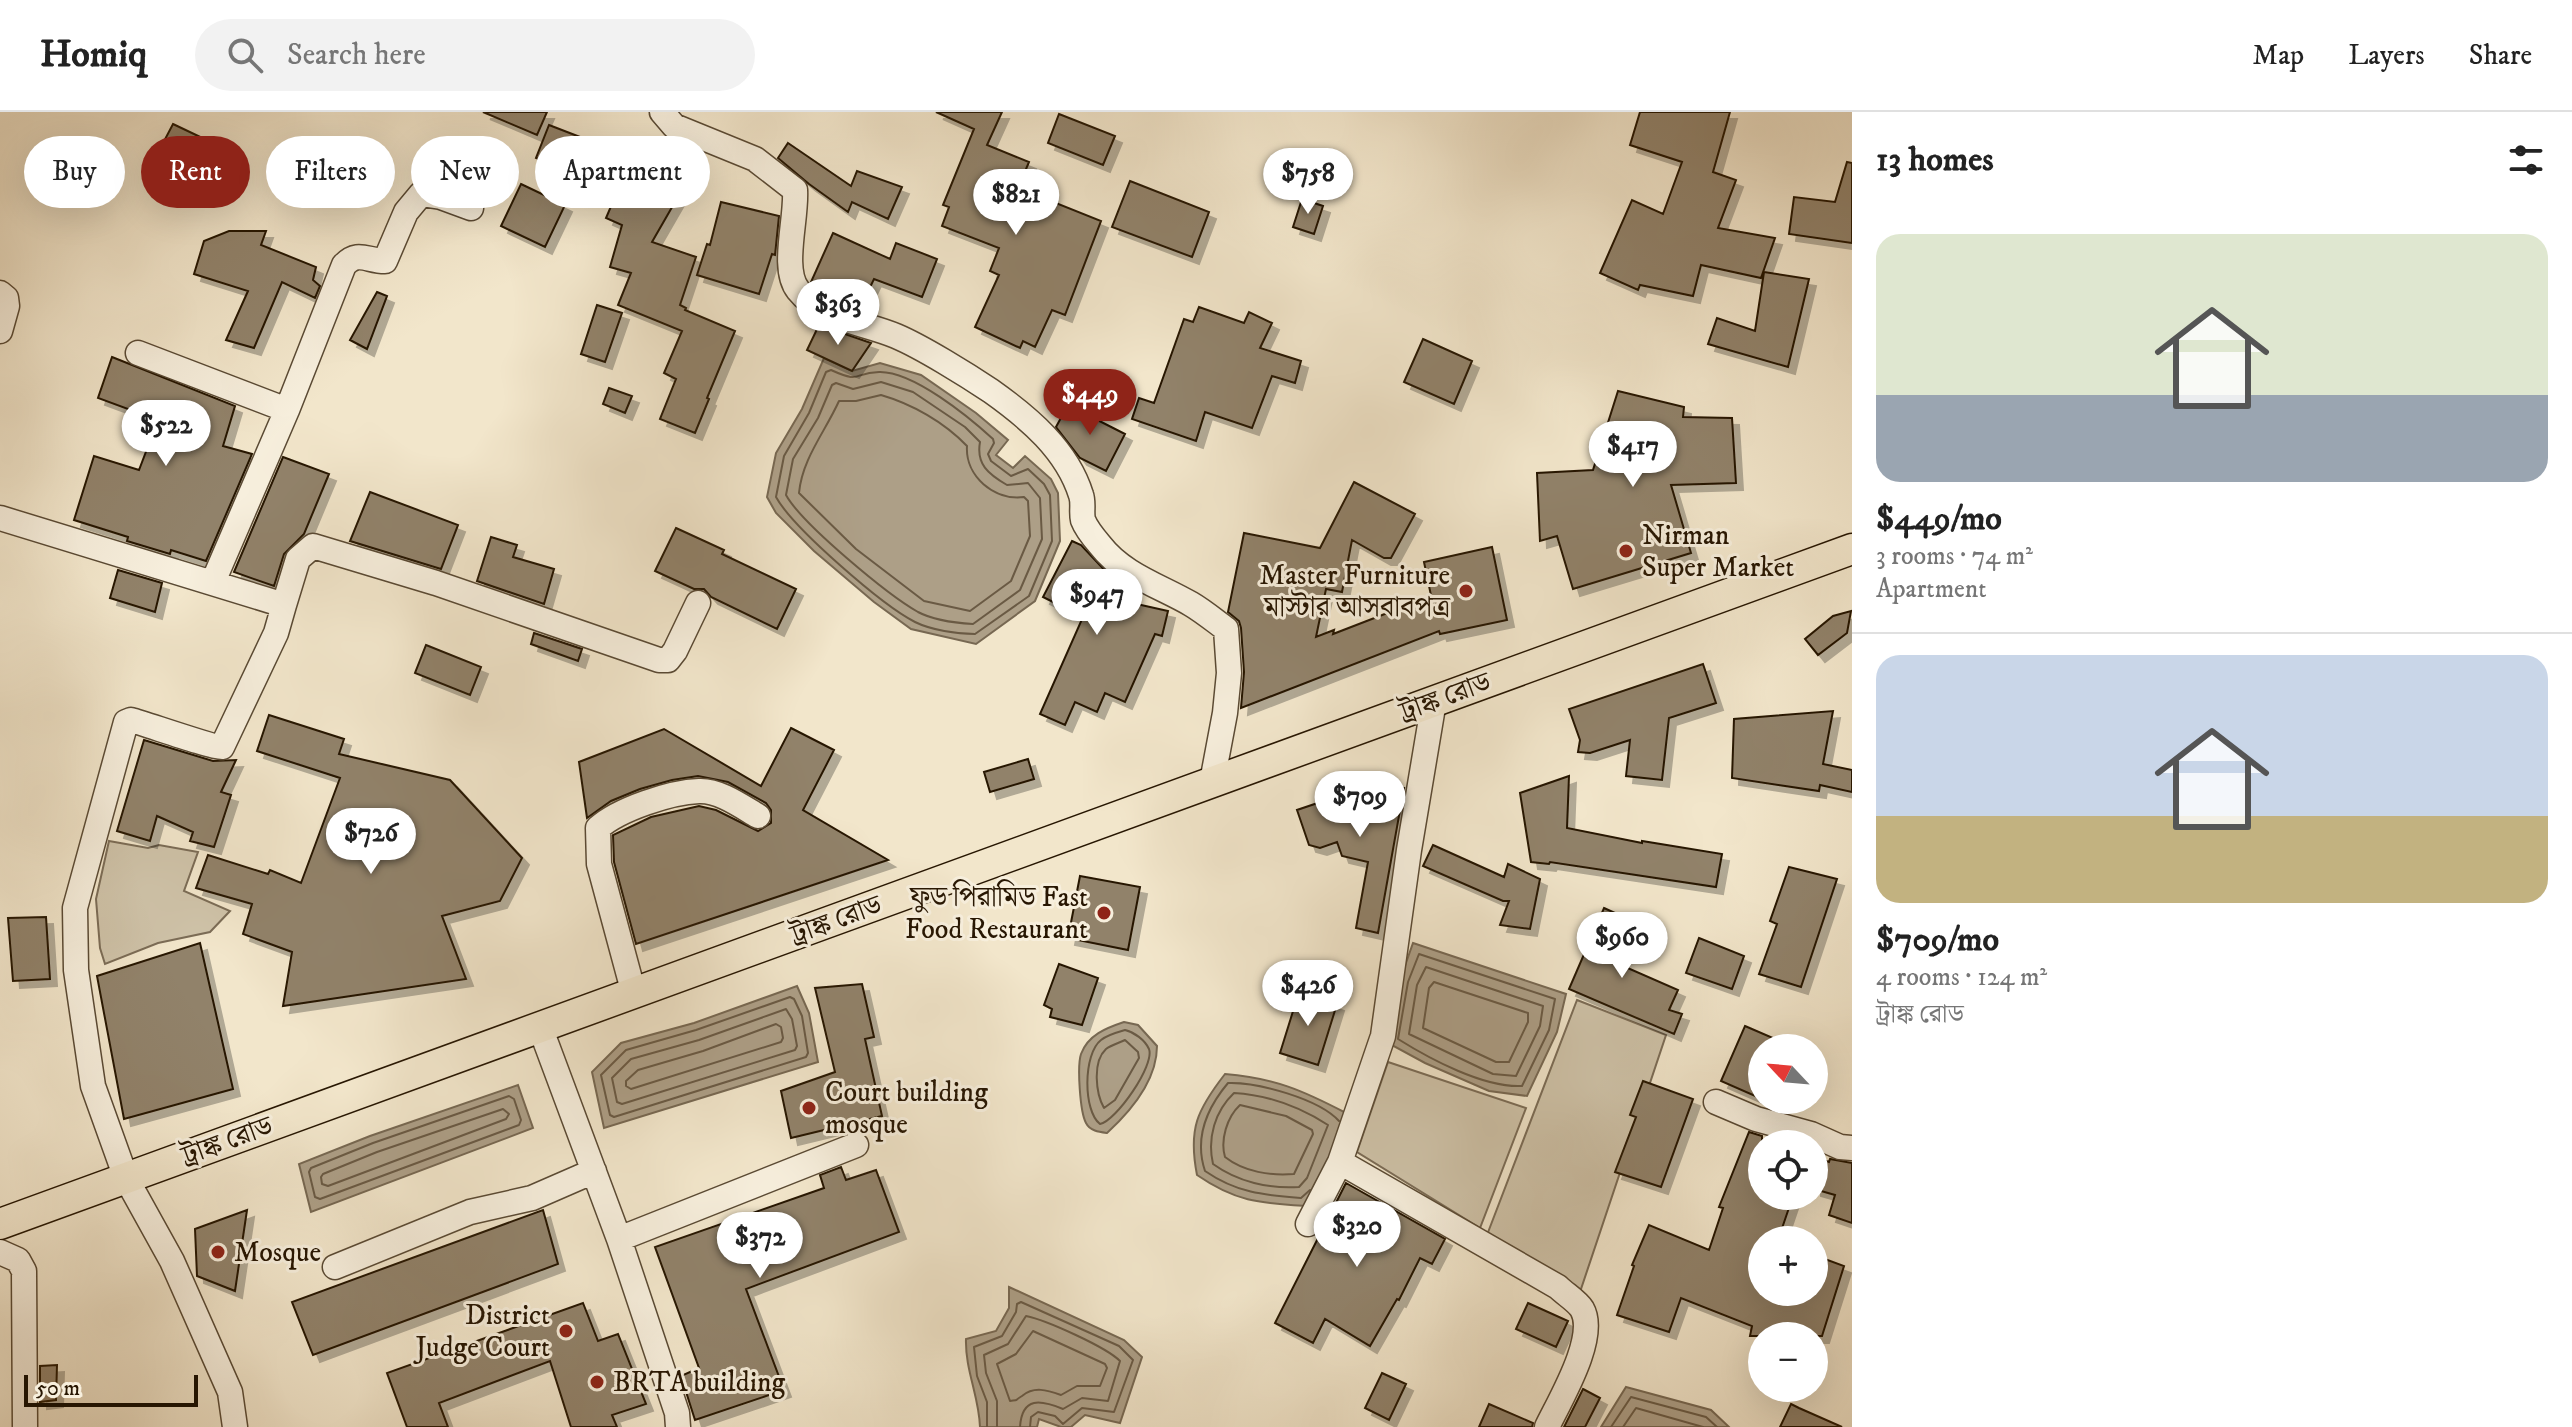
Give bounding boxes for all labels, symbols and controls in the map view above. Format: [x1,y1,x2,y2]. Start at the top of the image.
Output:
search box [195,19,755,91]
text: Homiq [40,31,147,79]
icon: search [223,33,267,77]
text: Search here [287,37,426,74]
text: Map [2253,38,2304,73]
text: Layers [2348,38,2425,73]
text: Share [2469,38,2532,73]
chip: Buy [24,136,125,208]
chip: Rent [141,136,250,208]
chip: Filters [266,136,395,208]
chip: New [411,136,519,208]
chip: Apartment [535,136,710,208]
icon: filters [2504,138,2548,182]
text: 13 homes [1876,139,1994,181]
pin: $758 [1261,148,1355,216]
text: $758 [1281,157,1335,190]
pin: $821 [969,169,1063,237]
text: $821 [991,178,1041,211]
pin: $363 [791,279,885,347]
icon: home [2140,286,2284,430]
text: $363 [814,288,862,321]
pin: $449 [1043,369,1137,437]
text: $449 [1061,378,1119,411]
pin: $522 [119,400,213,468]
text: $522 [140,409,192,442]
pin: $417 [1586,421,1680,489]
text: $417 [1607,430,1659,463]
text: $449/mo [1876,498,2002,540]
place label: Nirman Super Market [1642,518,1794,585]
text: 3 rooms · 74 m² [1876,540,2033,573]
marker: Nirman Super Market [1617,542,1635,560]
place label: Master Furniture মাস্টার আসবাবপত্র [1260,558,1451,625]
pin: $947 [1050,569,1144,637]
text: Apartment [1876,573,1987,606]
text: $947 [1070,578,1124,611]
marker: Master Furniture মাস্টার আসবাবপত্র [1457,582,1475,600]
street label: ট্রাঙ্ক রোড [1393,663,1497,730]
icon: home [2140,707,2284,851]
pin: $709 [1313,771,1407,839]
text: $709 [1333,780,1387,813]
pin: $726 [324,808,418,876]
text: $726 [344,817,398,850]
place label: ফুড পিরামিড Fast Food Restaurant [905,879,1088,947]
street label: ট্রাঙ্ক রোড [784,886,888,953]
marker: ফুড পিরামিড Fast Food Restaurant [1095,904,1113,922]
pin: $960 [1575,912,1669,980]
text: $709/mo [1876,919,1999,961]
text: $960 [1595,921,1649,954]
pin: $426 [1261,960,1355,1028]
text: 4 rooms · 124 m² [1876,961,2047,994]
text: $426 [1280,969,1336,1002]
text: ট্রাঙ্ক রোড [1876,998,1964,1031]
north arrow [1748,1034,1828,1114]
map controls [1748,1034,1828,1402]
place label: Court building mosque [825,1075,988,1142]
marker: Court building mosque [800,1099,818,1117]
street label: ট্রাঙ্ক রোড [175,1107,279,1174]
button: locate [1748,1130,1828,1210]
pin: $320 [1310,1201,1404,1269]
text: $320 [1332,1210,1382,1243]
pin: $372 [713,1212,807,1280]
text: $372 [735,1221,785,1254]
button: + [1748,1226,1828,1306]
place label: Mosque [234,1235,321,1270]
marker: Mosque [209,1243,227,1261]
place label: District Judge Court [413,1298,550,1365]
marker: District Judge Court [557,1322,575,1340]
button: − [1748,1322,1828,1402]
place label: BRTA building [613,1365,786,1400]
scale bar [24,1371,198,1407]
marker: BRTA building [588,1373,606,1391]
text: 50 m [36,1375,80,1402]

